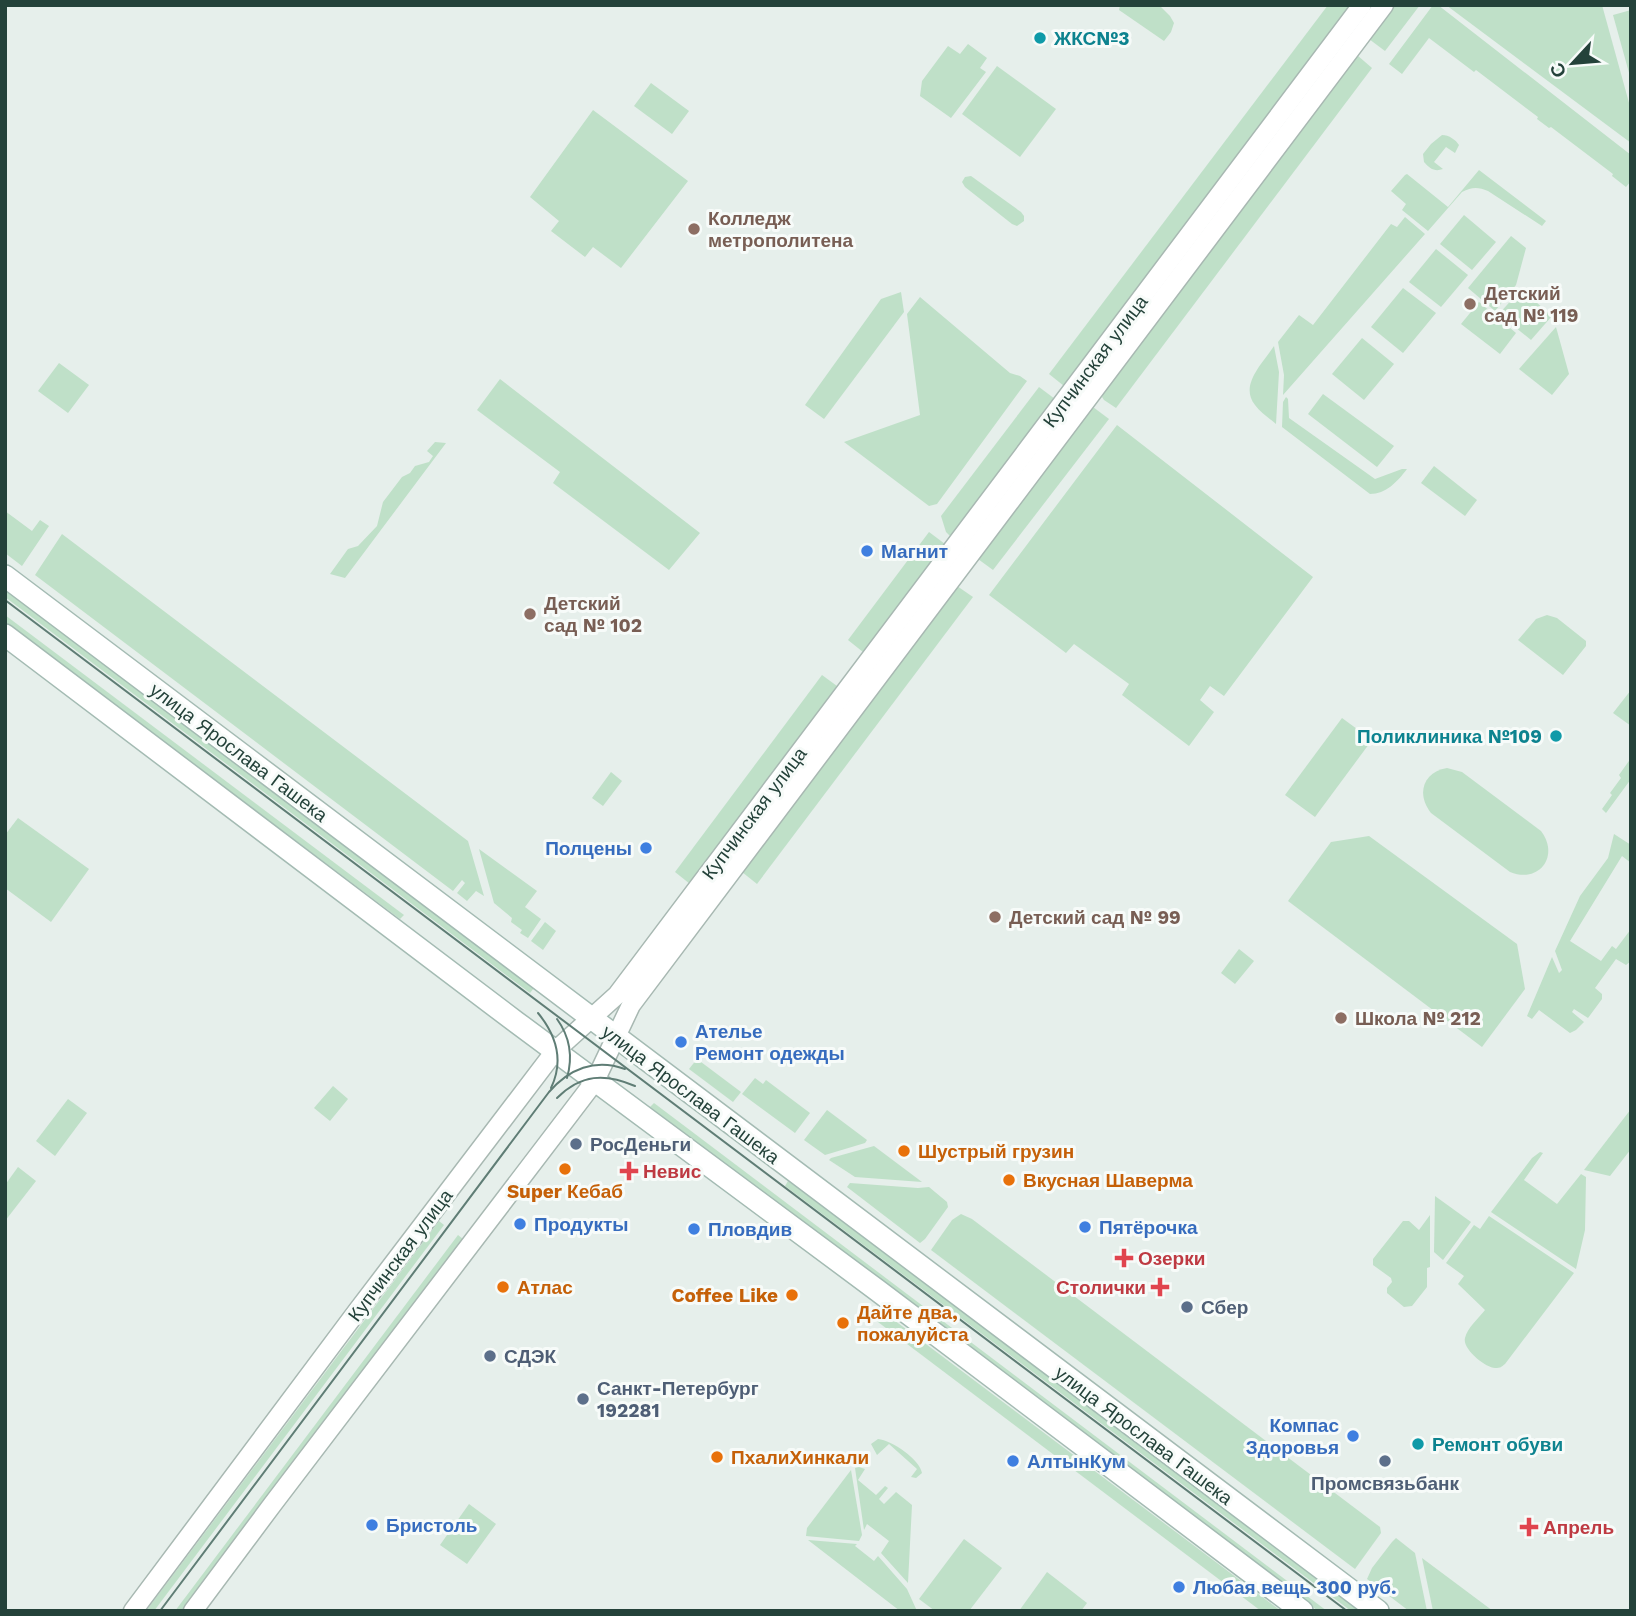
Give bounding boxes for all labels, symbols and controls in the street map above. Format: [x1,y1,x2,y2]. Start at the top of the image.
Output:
place label: ЖКС№3 [1053,27,1130,50]
north arrow [1538,28,1608,98]
marker: ЖКС№3 [1032,30,1048,46]
text: С [1545,59,1572,81]
place label: Колледж метрополитена [708,207,854,252]
marker: Колледж метрополитена [686,221,702,237]
place label: Детский сад № 119 [1484,282,1578,327]
street label: Купчинская улица [1038,290,1153,432]
marker: Детский сад № 119 [1462,296,1478,312]
place label: Магнит [881,540,948,563]
marker: Магнит [859,543,875,559]
place label: Детский сад № 102 [544,592,642,637]
marker: Детский сад № 102 [522,606,538,622]
street label: улица Ярослава Гашека [145,678,332,827]
place label: Поликлиника №109 [1357,725,1542,748]
marker: Поликлиника №109 [1548,728,1564,744]
street label: Купчинская улица [697,742,812,884]
place label: Полцены [545,837,632,860]
marker: Полцены [638,840,654,856]
place label: Детский сад № 99 [1009,906,1181,929]
marker: Детский сад № 99 [987,909,1003,925]
place label: Школа № 212 [1355,1007,1481,1030]
marker: Школа № 212 [1333,1010,1349,1026]
street label: улица Ярослава Гашека [597,1020,784,1169]
place label: Ателье Ремонт одежды [695,1020,845,1065]
marker: Ателье Ремонт одежды [673,1034,689,1050]
place label: РосДеньги [590,1133,691,1156]
marker: РосДеньги [568,1136,584,1152]
place label: Шустрый грузин [918,1140,1074,1163]
marker: Шустрый грузин [896,1143,912,1159]
place label: Невис [643,1160,702,1183]
marker: Super Кебаб [557,1161,573,1177]
marker: Невис [621,1163,637,1179]
place label: Вкусная Шаверма [1023,1169,1193,1192]
marker: Вкусная Шаверма [1001,1172,1017,1188]
place label: Super Кебаб [507,1180,623,1203]
street label: Купчинская улица [343,1184,458,1326]
place label: Продукты [534,1213,629,1236]
marker: Продукты [512,1216,528,1232]
place label: Пятёрочка [1099,1216,1198,1239]
place label: Пловдив [708,1218,792,1241]
marker: Пятёрочка [1077,1219,1093,1235]
marker: Пловдив [686,1221,702,1237]
place label: Озерки [1138,1247,1205,1270]
marker: Озерки [1116,1250,1132,1266]
place label: Атлас [517,1276,573,1299]
place label: Столички [1056,1276,1146,1299]
marker: Атлас [495,1279,511,1295]
marker: Столички [1152,1279,1168,1295]
place label: Coffee Like [672,1284,778,1307]
marker: Coffee Like [784,1287,800,1303]
place label: Сбер [1201,1296,1248,1319]
marker: Сбер [1179,1299,1195,1315]
place label: Дайте два, пожалуйста [857,1301,969,1346]
marker: Дайте два, пожалуйста [835,1315,851,1331]
place label: СДЭК [504,1345,557,1368]
marker: СДЭК [482,1348,498,1364]
street label: улица Ярослава Гашека [1050,1361,1237,1510]
place label: Санкт-Петербург 192281 [597,1377,759,1422]
marker: Санкт-Петербург 192281 [575,1391,591,1407]
place label: Компас Здоровья [1246,1414,1339,1459]
marker: Компас Здоровья [1345,1428,1361,1444]
place label: Ремонт обуви [1432,1433,1563,1456]
marker: Ремонт обуви [1410,1436,1426,1452]
place label: ПхалиХинкали [731,1446,869,1469]
marker: ПхалиХинкали [709,1449,725,1465]
place label: АлтынКум [1027,1450,1126,1473]
marker: АлтынКум [1005,1453,1021,1469]
marker: Промсвязьбанк [1377,1453,1393,1469]
place label: Промсвязьбанк [1311,1472,1459,1495]
place label: Бристоль [386,1514,477,1537]
place label: Апрель [1543,1516,1614,1539]
marker: Бристоль [364,1517,380,1533]
marker: Апрель [1521,1519,1537,1535]
place label: Любая вещь 300 руб. [1193,1576,1397,1599]
marker: Любая вещь 300 руб. [1171,1579,1187,1595]

